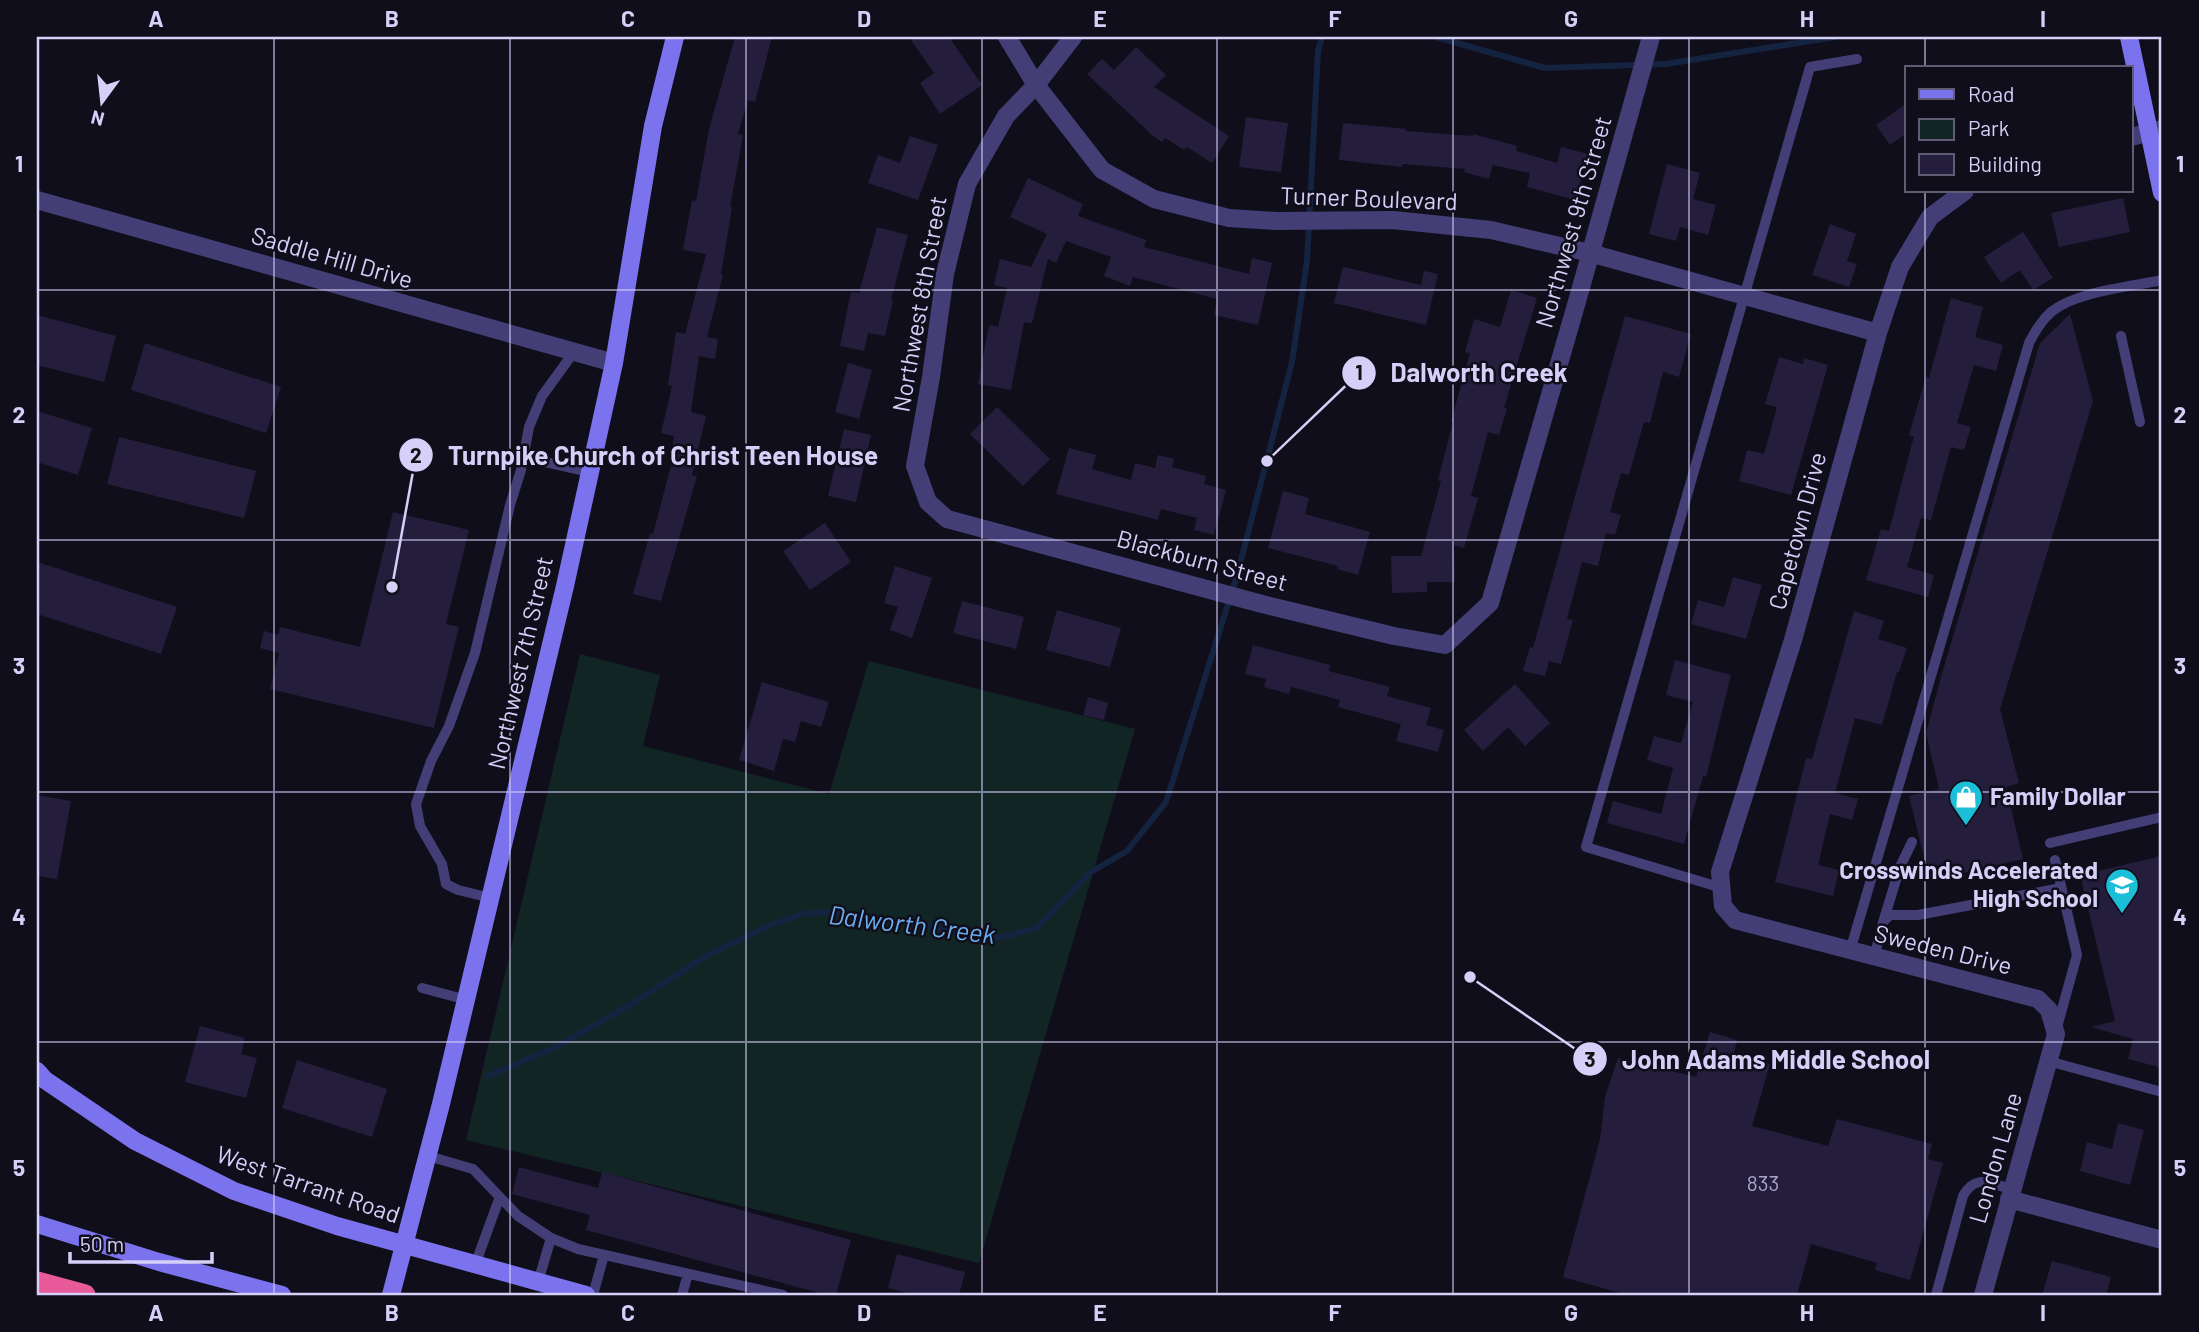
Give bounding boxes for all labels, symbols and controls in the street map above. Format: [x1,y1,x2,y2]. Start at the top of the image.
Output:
text: A [148,4,164,32]
text: B [385,4,399,32]
text: C [621,4,635,32]
text: D [857,4,871,32]
text: E [1093,4,1107,32]
text: F [1329,4,1342,32]
text: G [1564,4,1578,32]
text: H [1800,4,1814,32]
text: I [2040,4,2046,32]
north arrow [66,66,136,136]
legend [1905,66,2132,192]
text: Road [1968,81,2014,106]
text: N [88,106,107,132]
street label: Northwest 9th Street [1528,112,1617,331]
text: Park [1968,115,2009,140]
text: 1 [15,149,23,177]
text: 1 [2176,149,2184,177]
text: Building [1968,151,2042,176]
street label: Turner Boulevard [1280,180,1458,215]
street label: Northwest 8th Street [885,193,952,414]
street label: Saddle Hill Drive [248,220,417,293]
callout: Dalworth Creek [1341,349,1581,396]
text: Dalworth Creek [1390,356,1568,387]
text: 1 [1355,359,1363,384]
text: 2 [13,400,25,428]
text: 2 [2174,400,2186,428]
callout: Turnpike Church of Christ Teen House [399,432,892,479]
text: Turnpike Church of Christ Teen House [448,439,878,470]
text: 2 [410,442,422,467]
street label: Capetown Drive [1762,449,1832,613]
street label: Blackburn Street [1114,523,1291,596]
street label: Northwest 7th Street [481,553,558,772]
text: 3 [13,651,25,679]
text: 3 [2174,651,2186,679]
shop icon: Family Dollar [1947,778,1985,827]
place label: Family Dollar [1990,781,2126,810]
place label: Crosswinds Accelerated High School [1839,855,2098,912]
school or university icon: Crosswinds Accelerated High School [2103,866,2141,915]
water label: Dalworth Creek [827,898,998,949]
text: 4 [12,902,26,930]
text: 4 [2173,902,2187,930]
street label: Sweden Drive [1872,917,2015,980]
callout: John Adams Middle School [1573,1036,1944,1083]
text: John Adams Middle School [1622,1043,1930,1074]
text: 3 [1584,1046,1596,1071]
street label: London Lane [1962,1089,2027,1226]
street label: West Tarrant Road [213,1139,404,1229]
text: 5 [13,1153,25,1181]
text: 5 [2174,1153,2186,1181]
house number: 833 [1747,1170,1779,1195]
scale bar [70,1220,212,1264]
text: 50 m [80,1231,124,1256]
text: A [148,1298,164,1326]
text: B [385,1298,399,1326]
text: C [621,1298,635,1326]
text: D [857,1298,871,1326]
text: E [1093,1298,1107,1326]
text: F [1329,1298,1342,1326]
text: G [1564,1298,1578,1326]
text: H [1800,1298,1814,1326]
text: I [2040,1298,2046,1326]

